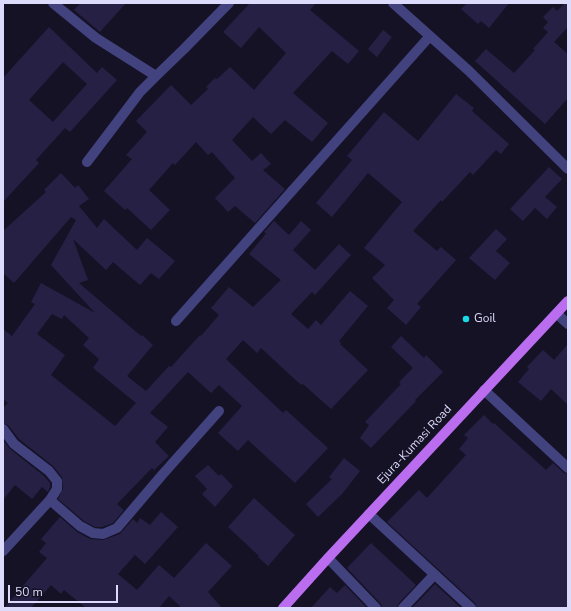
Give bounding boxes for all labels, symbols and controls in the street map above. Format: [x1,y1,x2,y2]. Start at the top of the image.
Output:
place label: Goil [474,312,496,326]
marker: Goil [461,314,471,324]
street label: Ejura-Kumasi Road [375,403,455,487]
scale bar [10,577,120,603]
text: 50 m [15,584,43,600]

